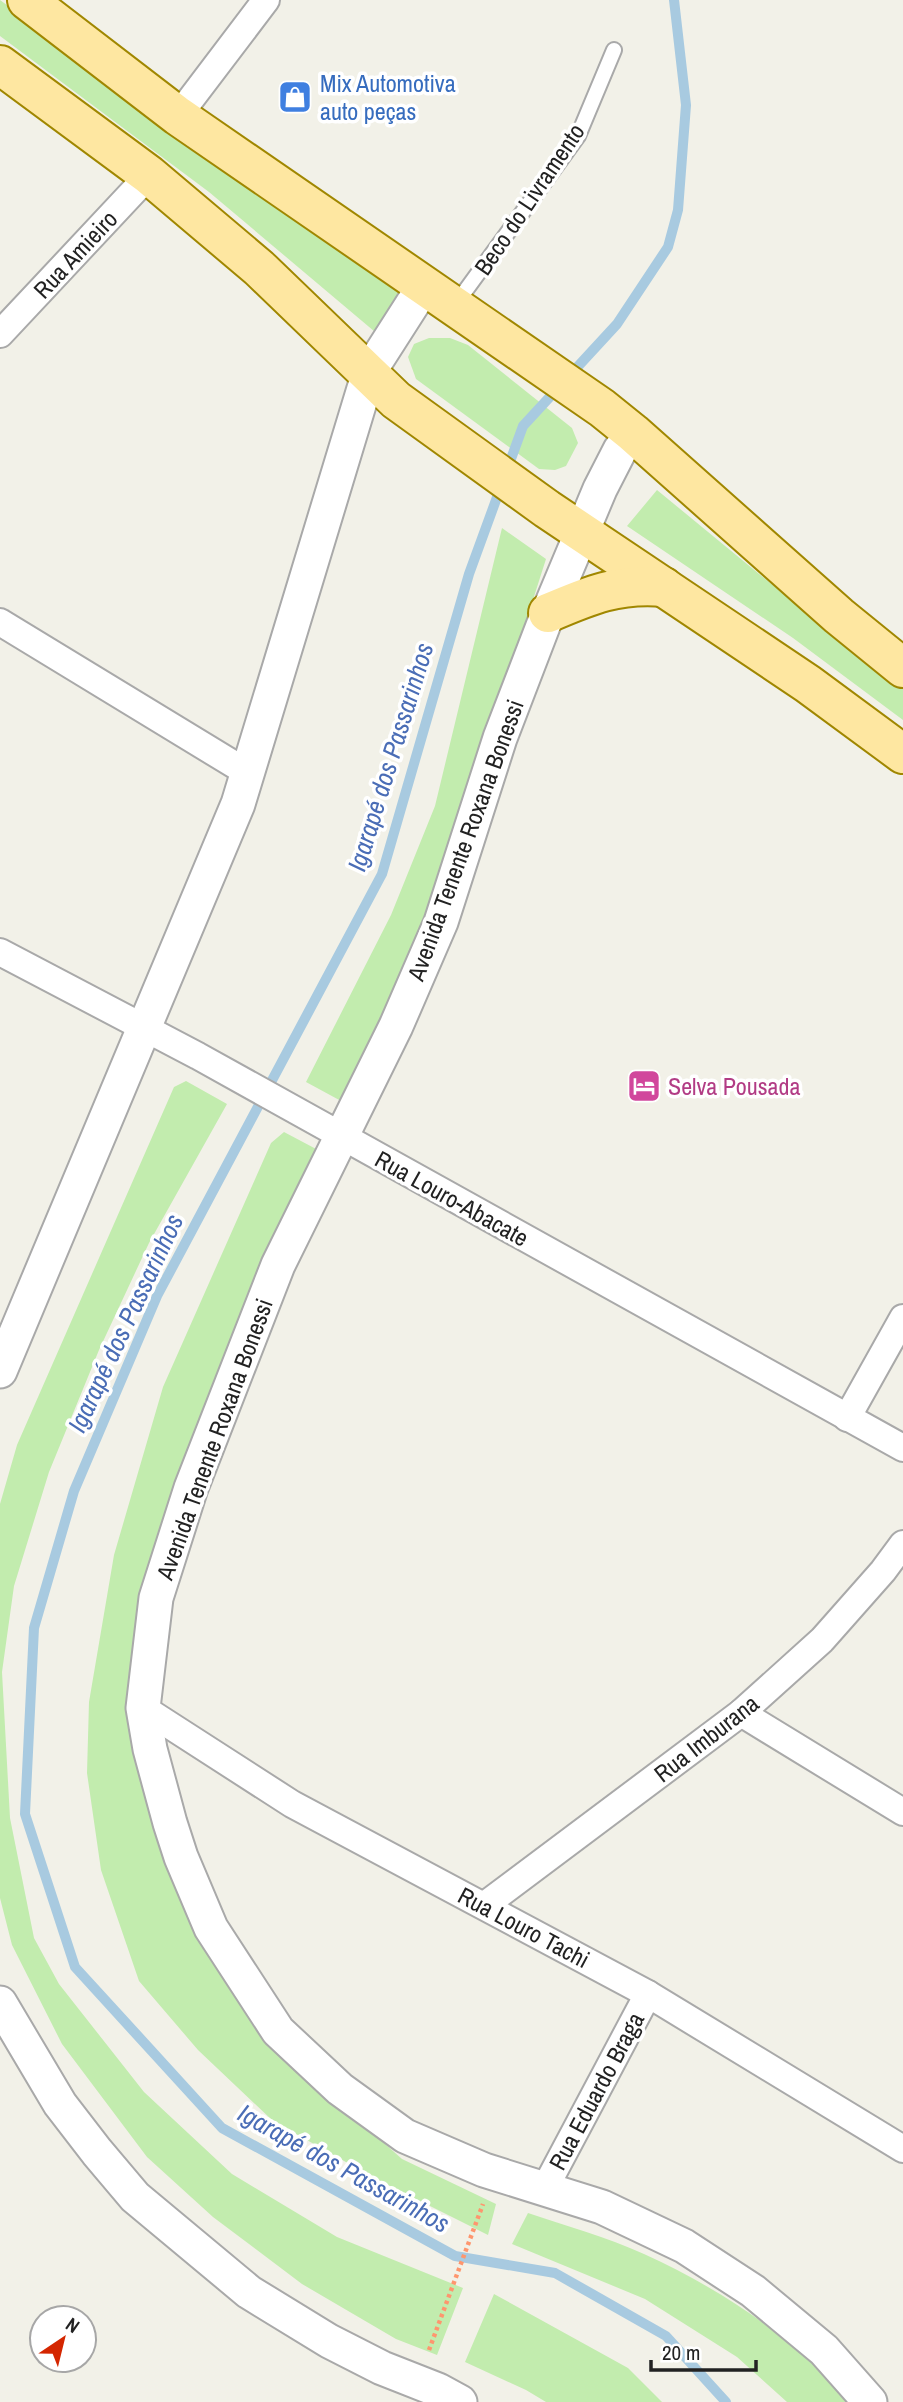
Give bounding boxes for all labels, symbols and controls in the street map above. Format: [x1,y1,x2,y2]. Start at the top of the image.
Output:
place label: Mix Automotiva auto peças [320,67,456,127]
shop icon: Mix Automotiva auto peças [276,78,314,116]
street label: Beco do Livramento [466,117,592,281]
street label: Rua Amieiro [26,203,124,305]
water label: Igarapé dos Passarinhos [339,639,441,875]
street label: Avenida Tenente Roxana Bonessi [399,695,531,986]
hotel icon: Selva Pousada [625,1067,663,1105]
place label: Selva Pousada [668,1070,800,1102]
street label: Rua Louro-Abacate [370,1143,534,1253]
water label: Igarapé dos Passarinhos [59,1208,191,1438]
street label: Avenida Tenente Roxana Bonessi [148,1294,280,1585]
street label: Rua Imburana [647,1687,765,1789]
street label: Rua Louro Tachi [453,1879,595,1975]
street label: Rua Eduardo Braga [541,2007,651,2175]
water label: Igarapé dos Passarinhos [232,2095,456,2241]
north arrow [28,2304,98,2374]
text: N [61,2311,85,2339]
scale bar [651,2328,756,2372]
text: 20 m [662,2338,700,2367]

